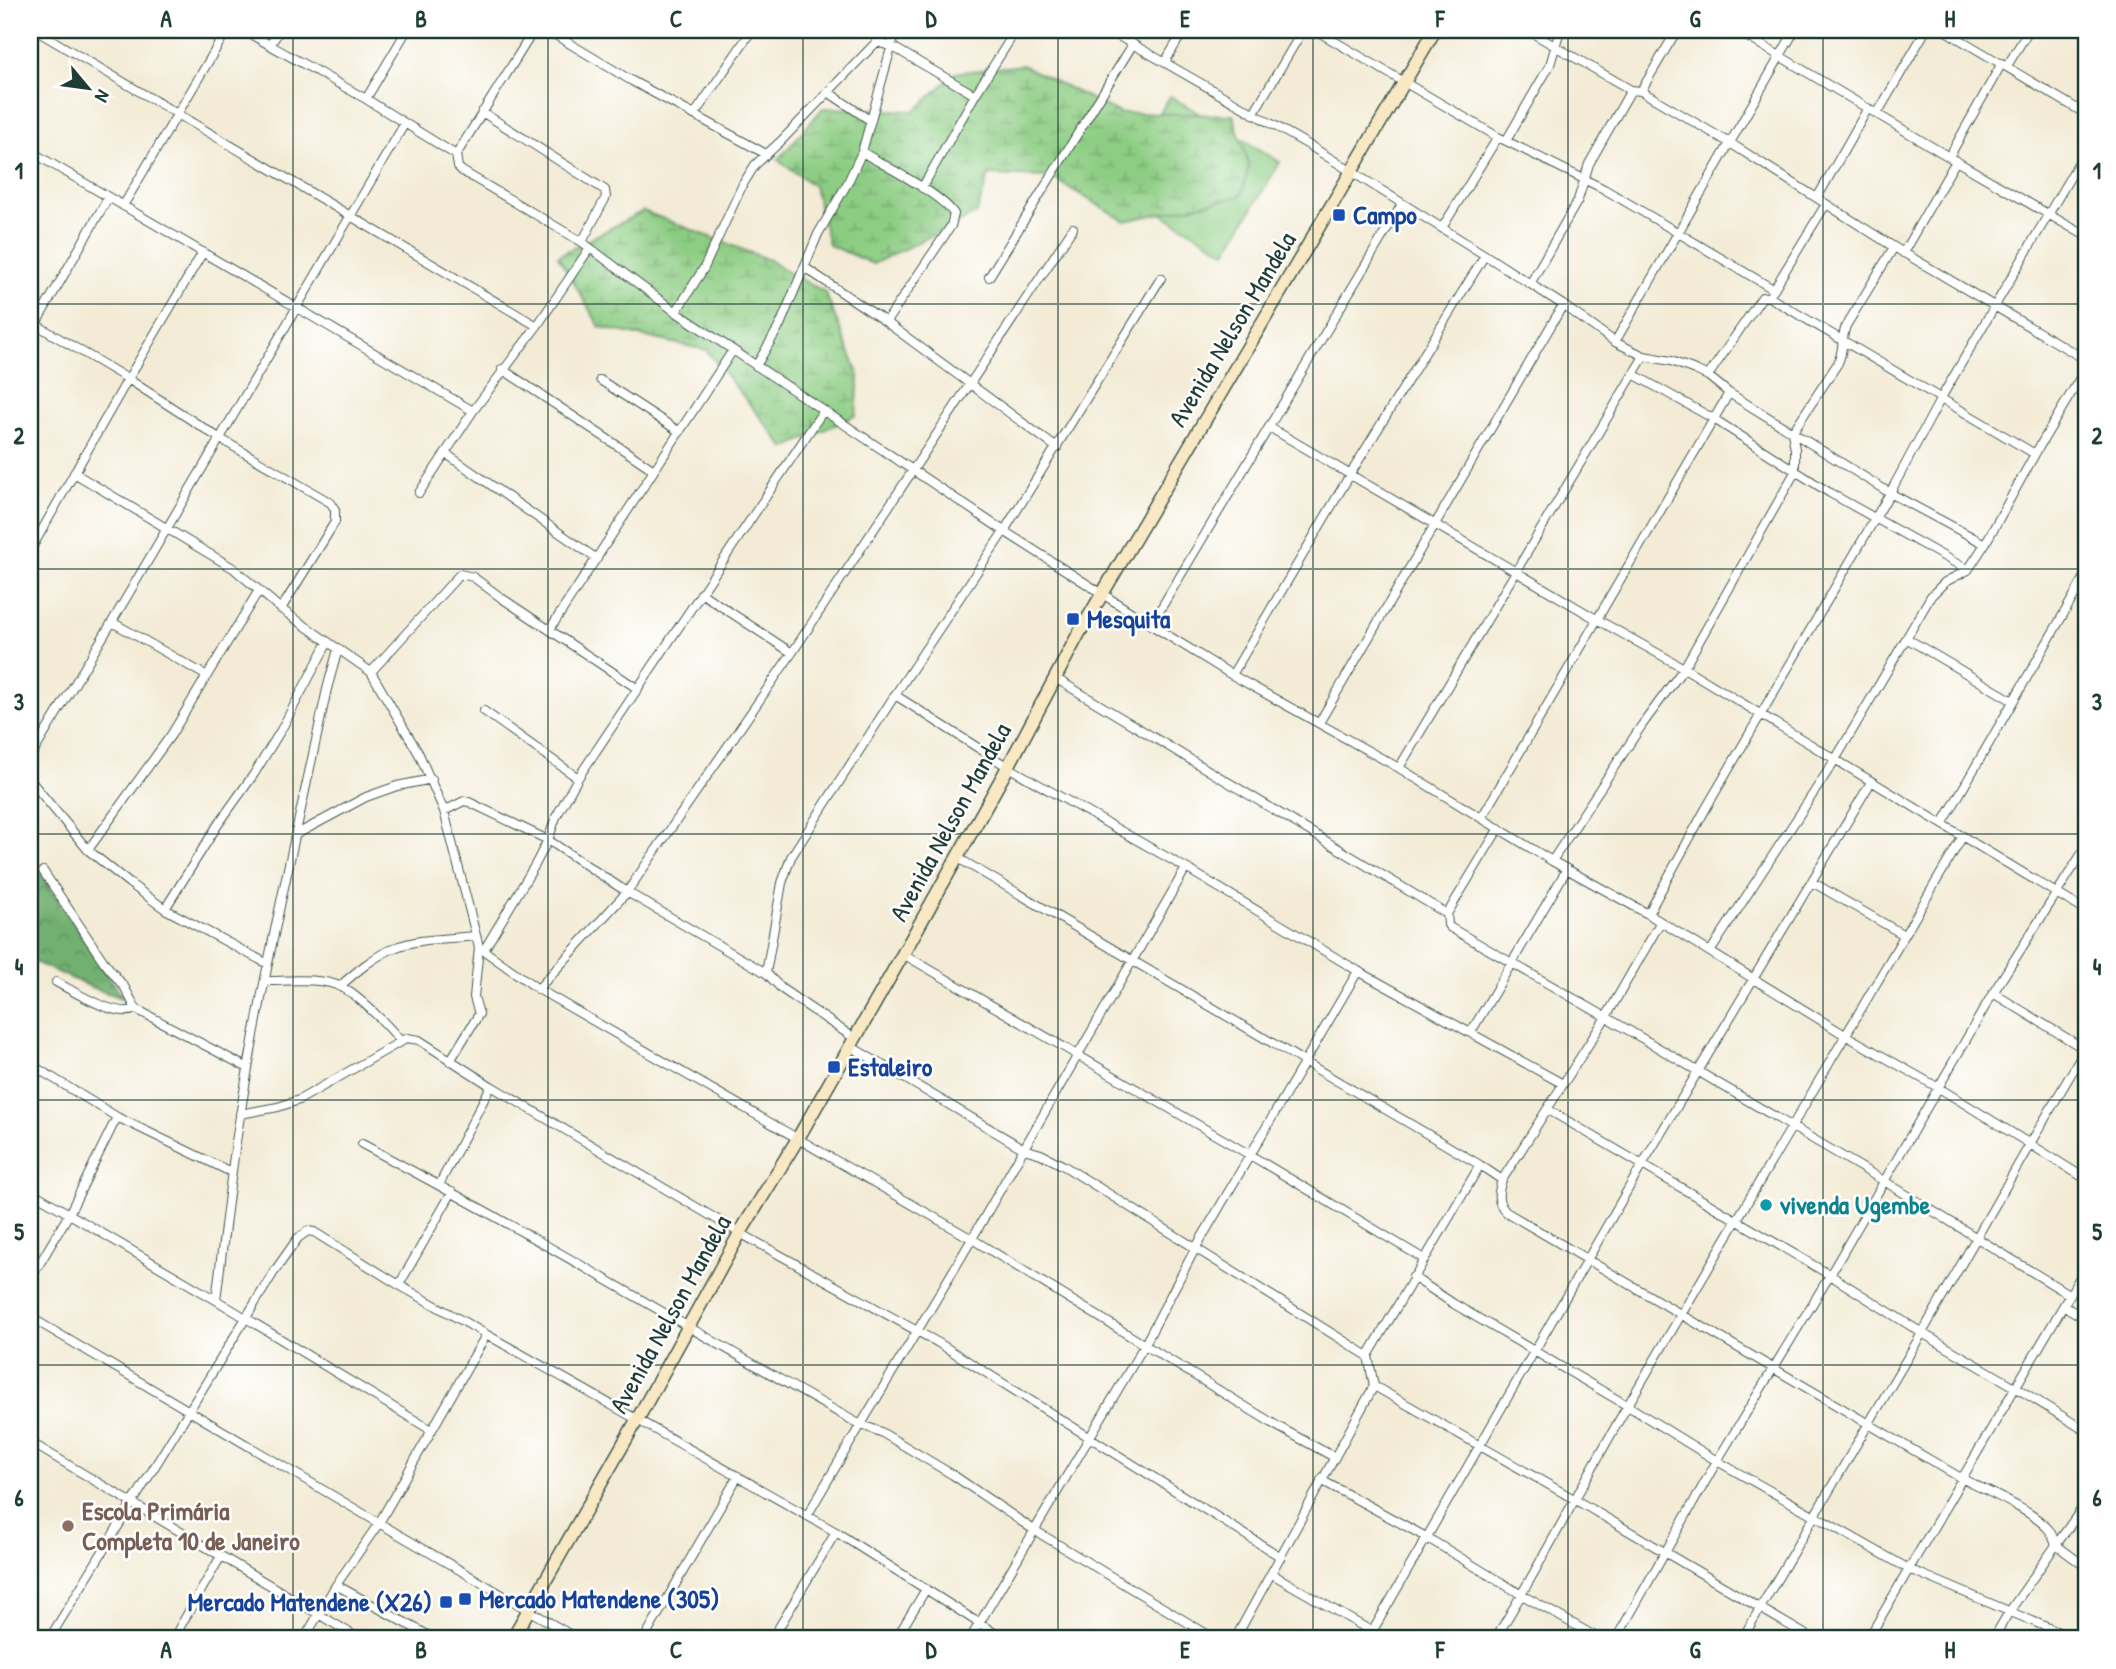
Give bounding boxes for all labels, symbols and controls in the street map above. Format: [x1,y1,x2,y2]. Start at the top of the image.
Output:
text: A [160,3,172,34]
text: B [415,3,427,34]
text: C [670,3,682,34]
text: D [926,3,938,34]
text: E [1180,3,1191,34]
text: F [1435,3,1446,34]
text: G [1689,3,1701,34]
text: H [1945,3,1956,34]
north arrow [52,52,122,122]
text: N [89,86,117,107]
text: 1 [15,155,23,186]
text: 1 [2093,155,2101,186]
place label: Campo [1353,197,1417,233]
marker: Campo [1331,207,1347,223]
street label: Avenida Nelson Mandela [1159,225,1304,433]
text: 2 [14,420,25,451]
text: 2 [2092,420,2103,451]
place label: Mesquita [1087,601,1171,637]
marker: Mesquita [1065,611,1081,627]
text: 3 [14,686,24,717]
text: 3 [2092,686,2102,717]
street label: Avenida Nelson Mandela [881,716,1019,927]
text: 4 [15,951,24,982]
text: 4 [2093,951,2102,982]
place label: Estaleiro [848,1049,933,1084]
marker: Estaleiro [826,1059,842,1075]
place label: vivenda Ugembe [1780,1187,1931,1223]
marker: vivenda Ugembe [1758,1197,1774,1213]
street label: Avenida Nelson Mandela [601,1208,739,1419]
text: 5 [14,1216,24,1247]
text: 5 [2092,1216,2102,1247]
text: 6 [14,1482,24,1513]
text: 6 [2092,1482,2102,1513]
place label: Escola Primária Completa 10 de Janeiro [82,1493,300,1559]
marker: Escola Primária Completa 10 de Janeiro [60,1518,76,1534]
place label: Mercado Matendene (305) [479,1581,719,1616]
place label: Mercado Matendene (X26) [188,1584,432,1619]
marker: Mercado Matendene (305) [457,1591,473,1607]
marker: Mercado Matendene (X26) [438,1594,454,1610]
text: A [160,1634,172,1665]
text: B [415,1634,427,1665]
text: C [670,1634,682,1665]
text: D [926,1634,938,1665]
text: E [1180,1634,1191,1665]
text: F [1435,1634,1446,1665]
text: G [1689,1634,1701,1665]
text: H [1945,1634,1956,1665]

